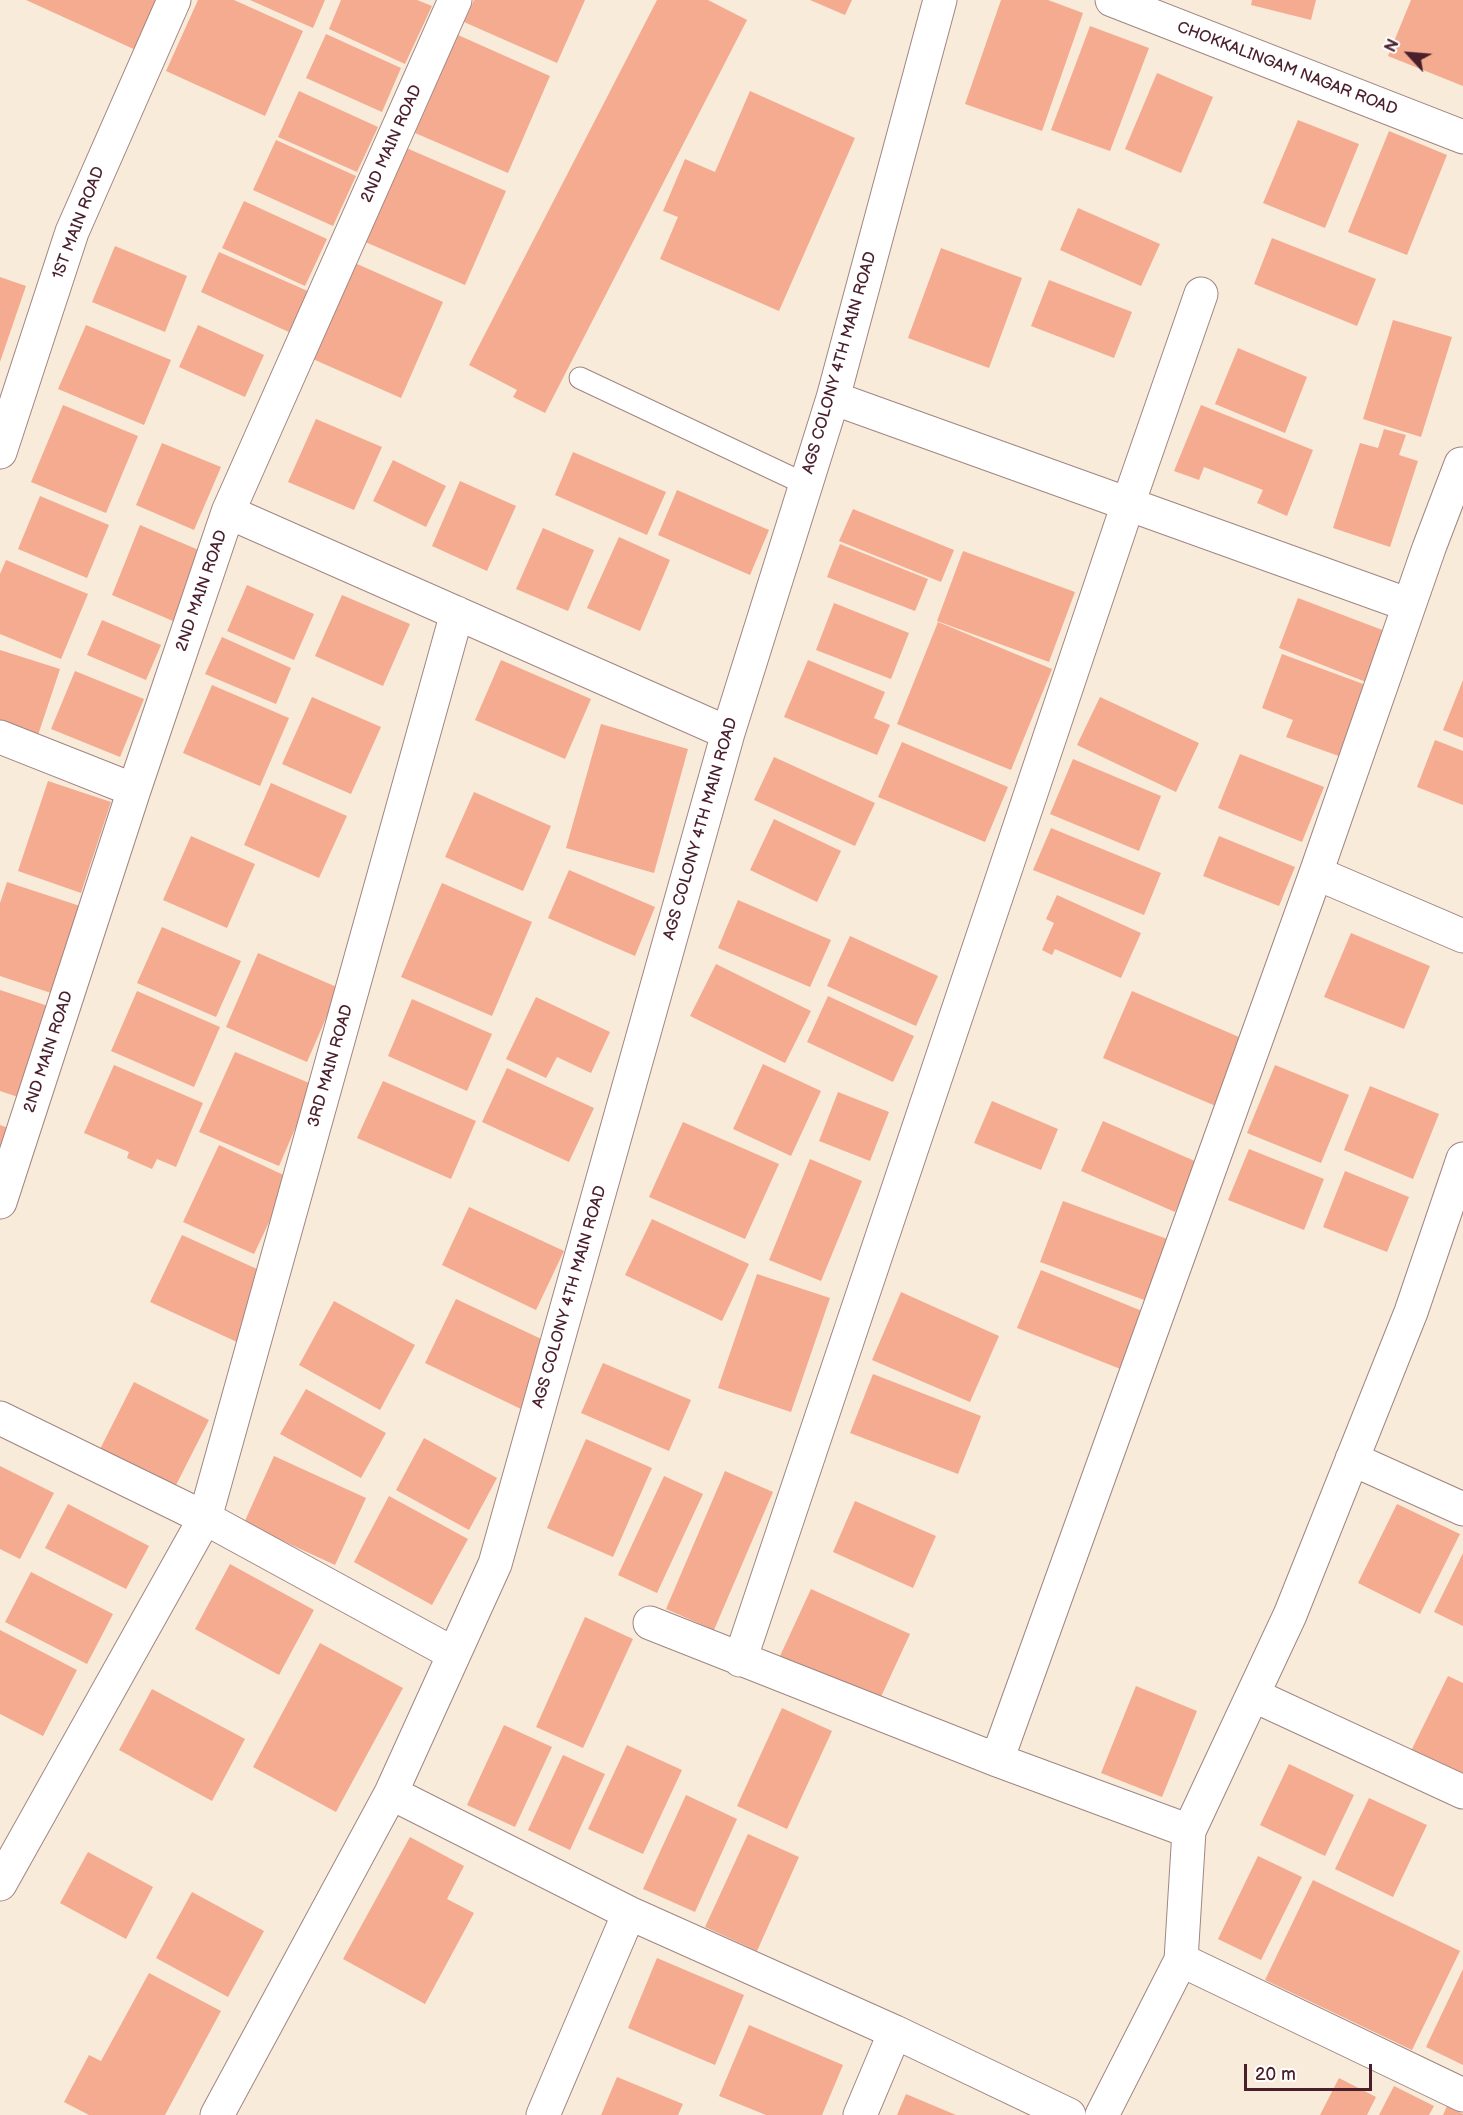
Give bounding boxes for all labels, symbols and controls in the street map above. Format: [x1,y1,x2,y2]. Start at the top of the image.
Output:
street label: CHOKKALINGAM NAGAR ROAD [1174,18,1400,120]
north arrow [1379,24,1439,84]
street label: 2ND MAIN ROAD [357,82,427,206]
street label: 1ST MAIN ROAD [49,164,109,282]
street label: AGS COLONY 4TH MAIN ROAD [799,250,881,476]
street label: 2ND MAIN ROAD [172,528,232,654]
street label: AGS COLONY 4TH MAIN ROAD [660,716,742,942]
street label: 2ND MAIN ROAD [20,989,78,1115]
street label: 3RD MAIN ROAD [304,1002,358,1130]
street label: AGS COLONY 4TH MAIN ROAD [529,1184,611,1410]
scale bar [1247,2052,1374,2090]
text: 20 m [1255,2064,1296,2085]

